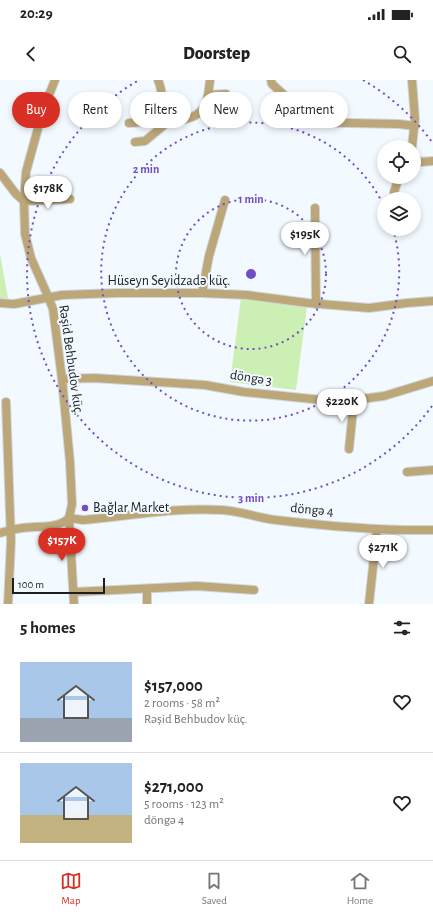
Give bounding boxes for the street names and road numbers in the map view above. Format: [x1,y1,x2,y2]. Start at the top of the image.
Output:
street label: Hüseyn Seyidzadə küç. [107,274,231,288]
street label: Rəşid Behbudov küç. [56,304,86,416]
street label: döngə 3 [229,368,273,388]
street label: döngə 4 [290,501,334,519]

